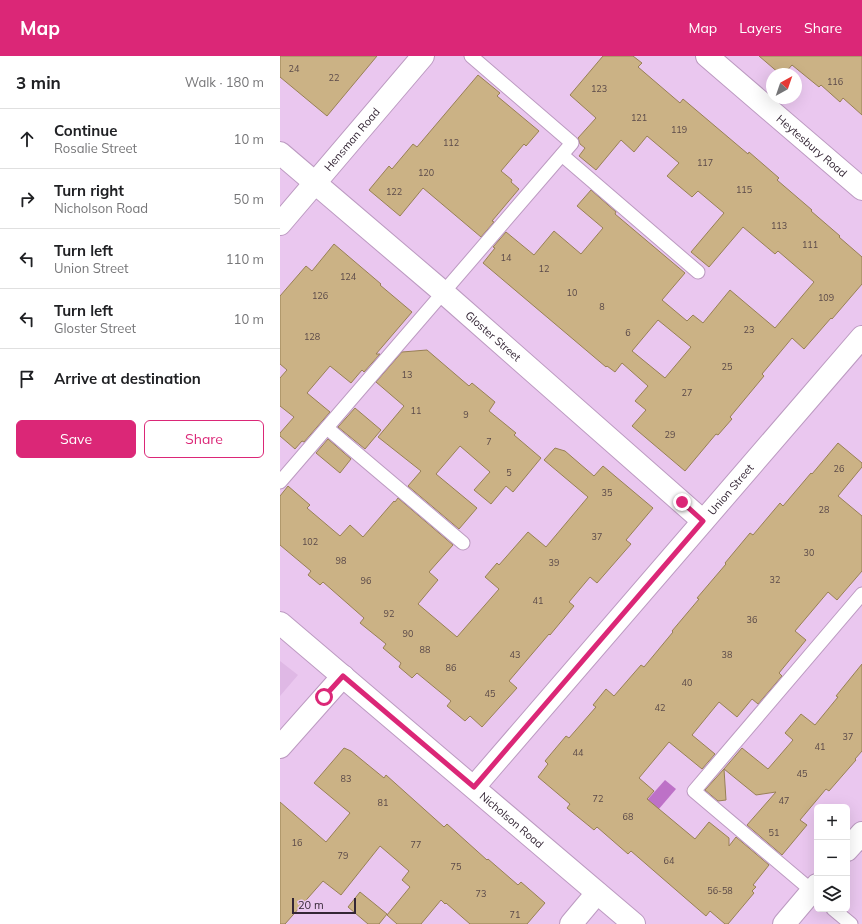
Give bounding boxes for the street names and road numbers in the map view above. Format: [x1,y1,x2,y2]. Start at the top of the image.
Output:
street label: Hensman Road [321,105,383,174]
street label: Heytesbury Road [774,112,850,180]
street label: Gloster Street [462,308,524,364]
street label: Union Street [705,461,757,518]
street label: Nicholson Road [477,789,547,851]

